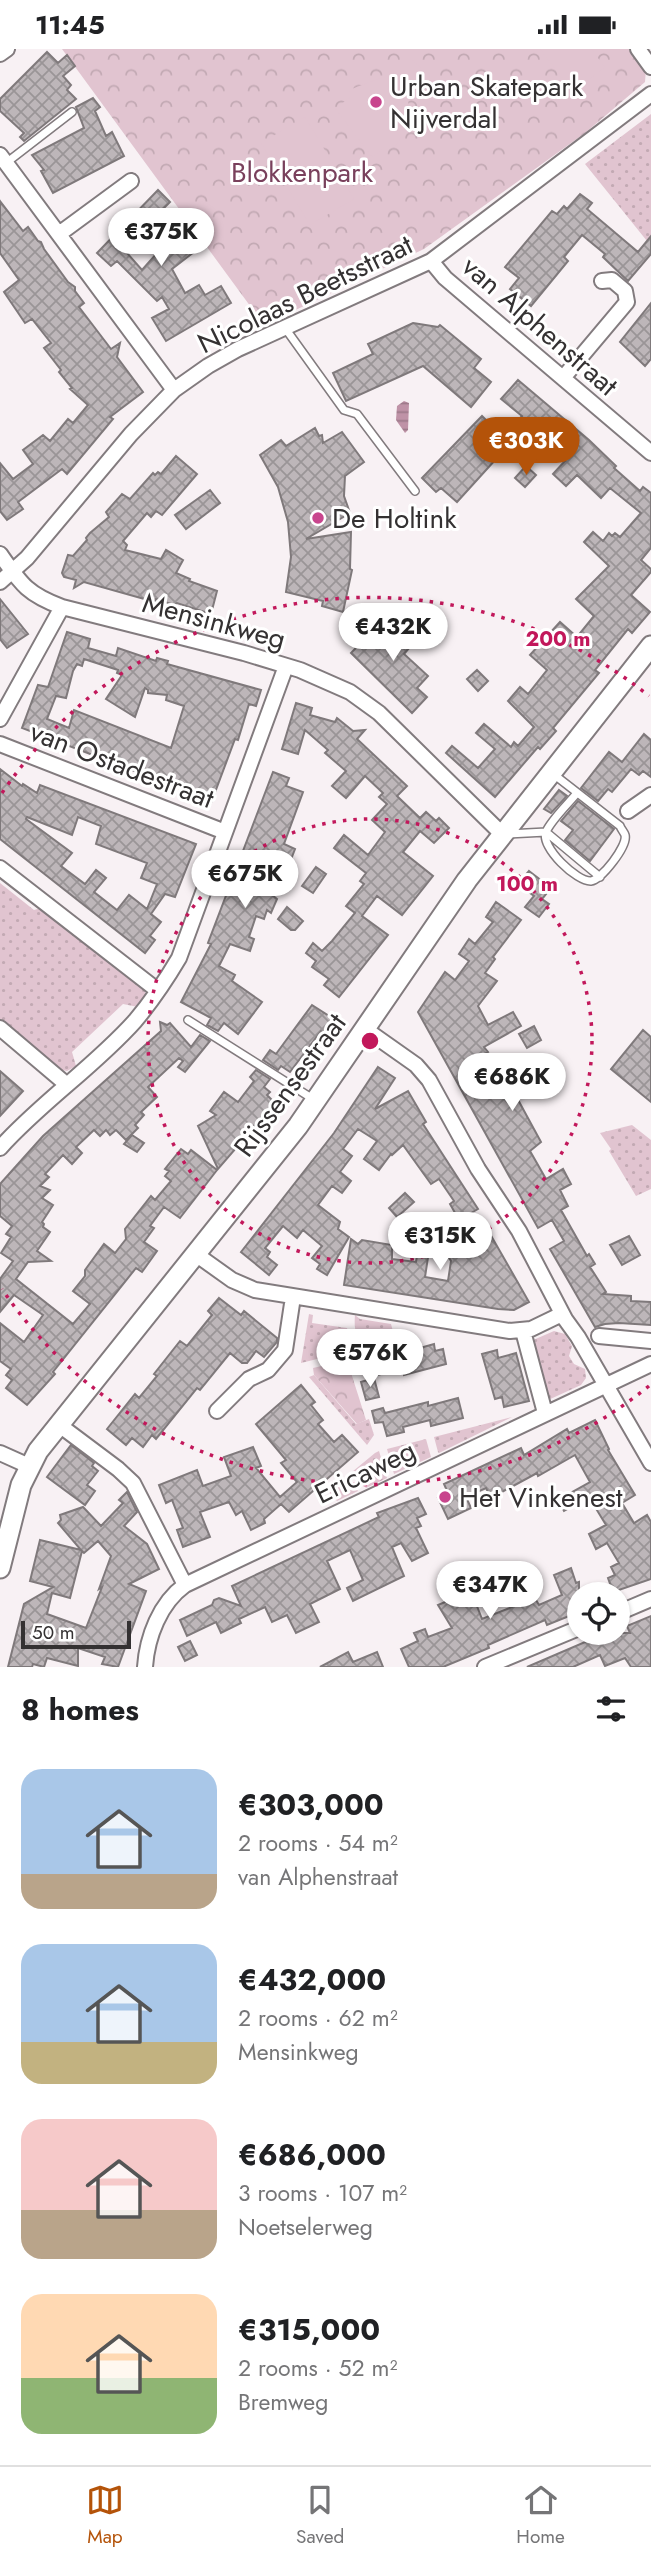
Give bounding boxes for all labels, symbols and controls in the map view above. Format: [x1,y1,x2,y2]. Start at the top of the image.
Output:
text: 11:45 [35,6,105,44]
place label: Urban Skatepark Nijverdal [390,66,584,139]
marker: Urban Skatepark Nijverdal [368,94,384,110]
park label: Blokkenpark [231,152,374,193]
pin: €375K [112,209,210,268]
text: €375K [124,214,198,248]
street label: Nicolaas Beetsstraat [191,224,420,364]
street label: van Alphenstraat [453,247,627,406]
pin: €303K [477,417,575,477]
text: €303K [489,423,563,457]
place label: De Holtink [332,498,457,539]
marker: De Holtink [310,510,326,526]
street label: Mensinkweg [138,582,290,660]
pin: €432K [344,603,442,663]
text: €432K [355,609,431,643]
text: 200 m [525,624,591,654]
street label: van Ostadestraat [24,711,220,819]
pin: €675K [196,851,294,910]
text: €675K [207,856,283,890]
text: 100 m [496,869,558,899]
street label: Rijssensestraat [224,1005,356,1165]
centre of rings [358,1029,382,1053]
pin: €686K [463,1053,561,1113]
text: €686K [474,1059,550,1093]
pin: €315K [391,1213,489,1272]
text: €315K [404,1218,476,1252]
pin: €576K [321,1329,419,1389]
text: €576K [332,1335,408,1369]
street label: Ericaweg [307,1430,423,1514]
place label: Het Vinkenest [459,1477,623,1518]
marker: Het Vinkenest [437,1489,453,1505]
pin: €347K [441,1561,539,1621]
text: €347K [452,1567,528,1601]
map controls [567,1582,630,1645]
button: locate [567,1582,630,1645]
scale bar [21,1618,131,1650]
text: 50 m [32,1619,75,1646]
text: 8 homes [21,1688,139,1731]
icon: filters [592,1690,630,1728]
text: €303,000 [238,1783,384,1826]
icon: home [77,1797,161,1881]
text: 2 rooms · 54 m² [238,1826,398,1860]
text: van Alphenstraat [238,1860,398,1894]
text: €432,000 [238,1958,386,2001]
icon: home [77,1972,161,2056]
text: 2 rooms · 62 m² [238,2001,398,2035]
text: Mensinkweg [238,2035,359,2069]
text: €686,000 [238,2133,386,2176]
icon: home [77,2147,161,2231]
text: 3 rooms · 107 m² [238,2176,407,2210]
text: Noetselerweg [238,2210,373,2244]
text: €315,000 [238,2308,380,2351]
icon: home [77,2322,161,2406]
text: 2 rooms · 52 m² [238,2351,397,2385]
text: Bremweg [238,2385,328,2419]
tab: Map [86,2481,124,2550]
tab: Saved [296,2481,344,2550]
tab: Home [516,2481,565,2550]

